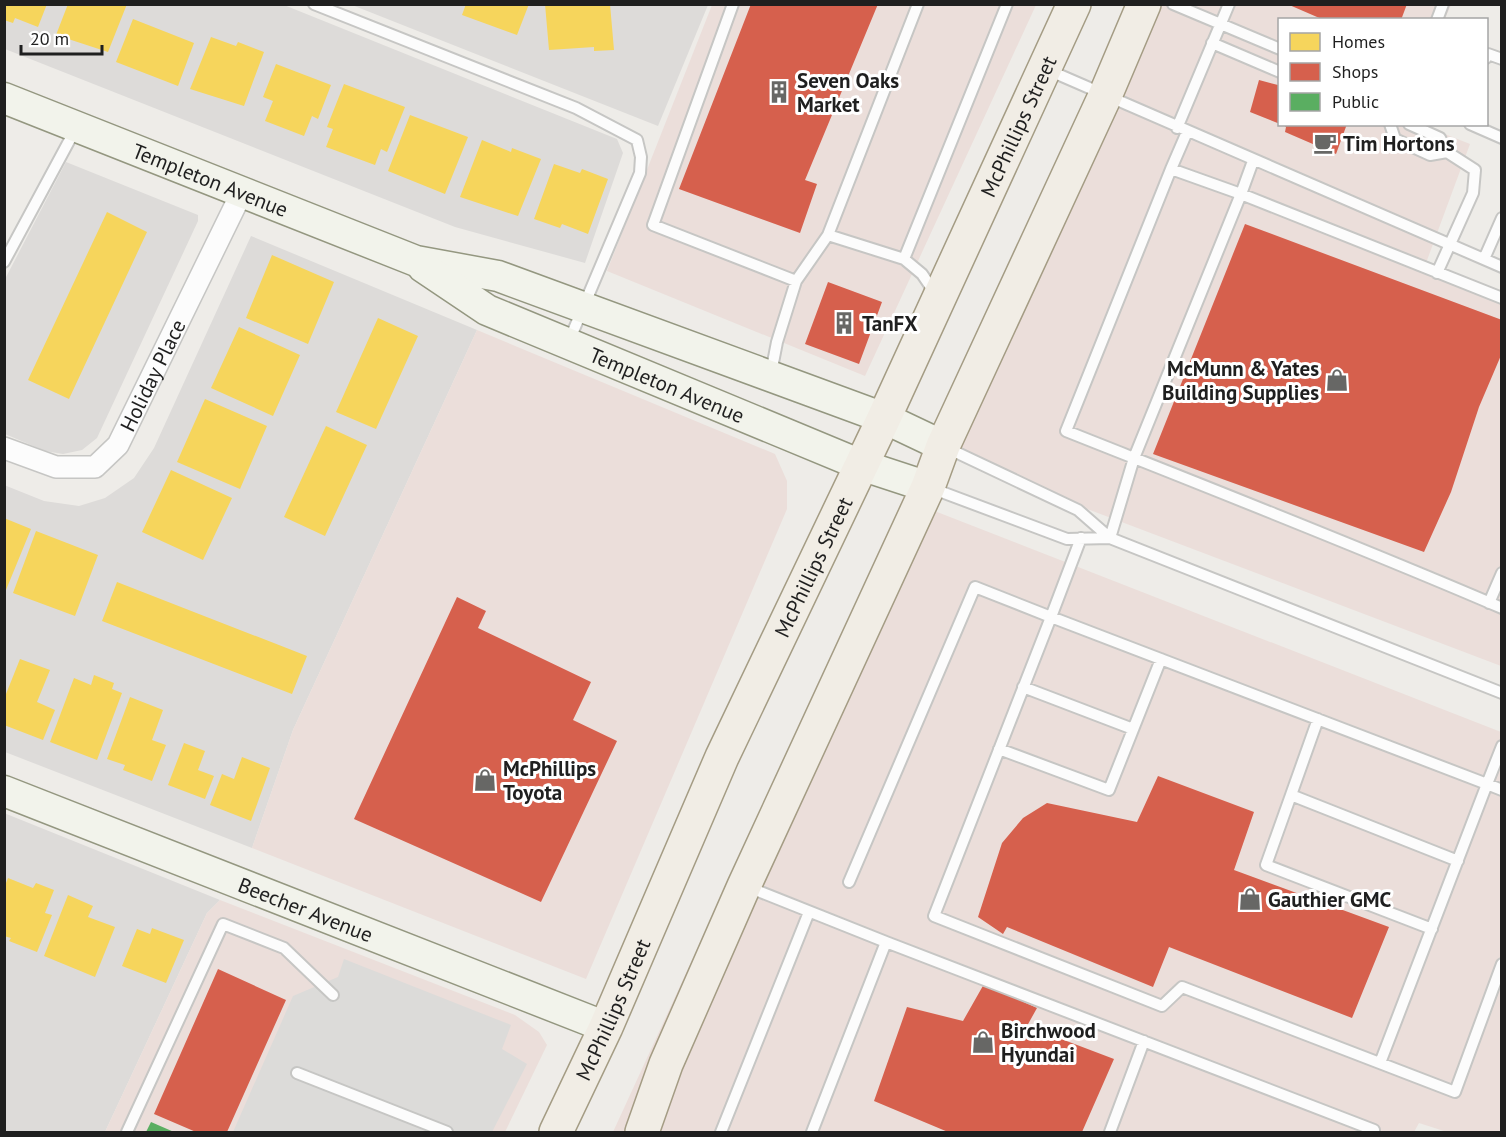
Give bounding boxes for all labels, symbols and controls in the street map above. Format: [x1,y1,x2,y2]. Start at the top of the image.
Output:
scale bar [21,18,102,56]
legend [1278,18,1488,126]
text: 20 m [30,27,69,50]
text: Homes [1332,30,1385,53]
street label: McPhillips Street [974,51,1062,201]
text: Shops [1332,60,1378,83]
place label: Seven Oaks Market [797,67,899,118]
building icon: Seven Oaks Market [766,79,792,105]
text: Public [1332,90,1379,113]
cafe icon: Tim Hortons [1312,130,1338,156]
place label: Tim Hortons [1343,130,1455,157]
street label: Templeton Avenue [129,137,292,223]
building icon: TanFX [831,310,857,336]
place label: TanFX [862,310,918,337]
street label: Holiday Place [113,315,191,436]
street label: Templeton Avenue [586,341,748,429]
place label: McMunn & Yates Building Supplies [1162,355,1319,406]
shop icon: McMunn & Yates Building Supplies [1324,367,1350,393]
street label: McPhillips Street [768,492,858,641]
place label: McPhillips Toyota [503,755,596,806]
shop icon: McPhillips Toyota [472,767,498,793]
street label: Beecher Avenue [234,871,377,948]
shop icon: Gauthier GMC [1237,886,1263,912]
place label: Gauthier GMC [1268,886,1392,913]
street label: McPhillips Street [569,934,656,1085]
place label: Birchwood Hyundai [1001,1017,1096,1068]
shop icon: Birchwood Hyundai [970,1029,996,1055]

